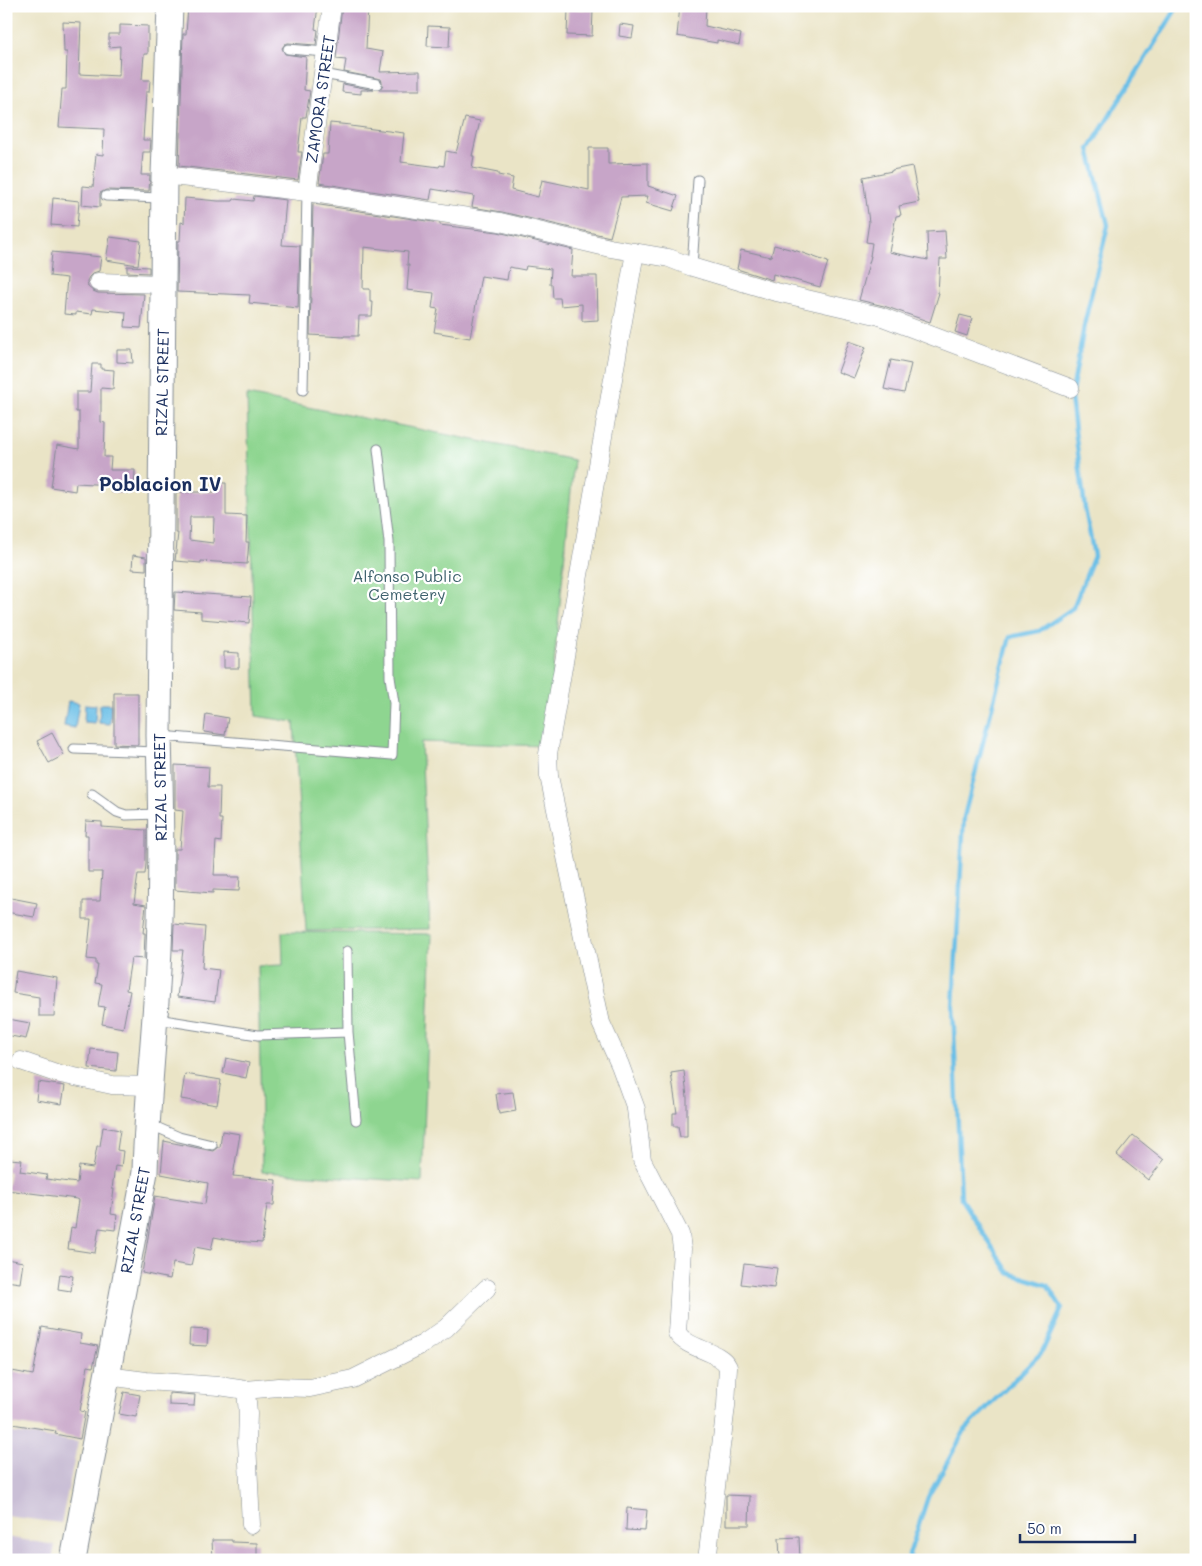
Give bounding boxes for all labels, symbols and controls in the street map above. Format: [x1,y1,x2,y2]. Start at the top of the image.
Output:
street label: ZAMORA STREET [300,33,339,164]
street label: RIZAL STREET [150,328,173,436]
district label: Poblacion IV [99,471,221,496]
park label: Alfonso Public Cemetery [352,565,462,604]
street label: RIZAL STREET [148,733,171,841]
street label: RIZAL STREET [115,1165,154,1275]
scale bar [1020,1511,1134,1543]
text: 50 m [1027,1518,1062,1538]

